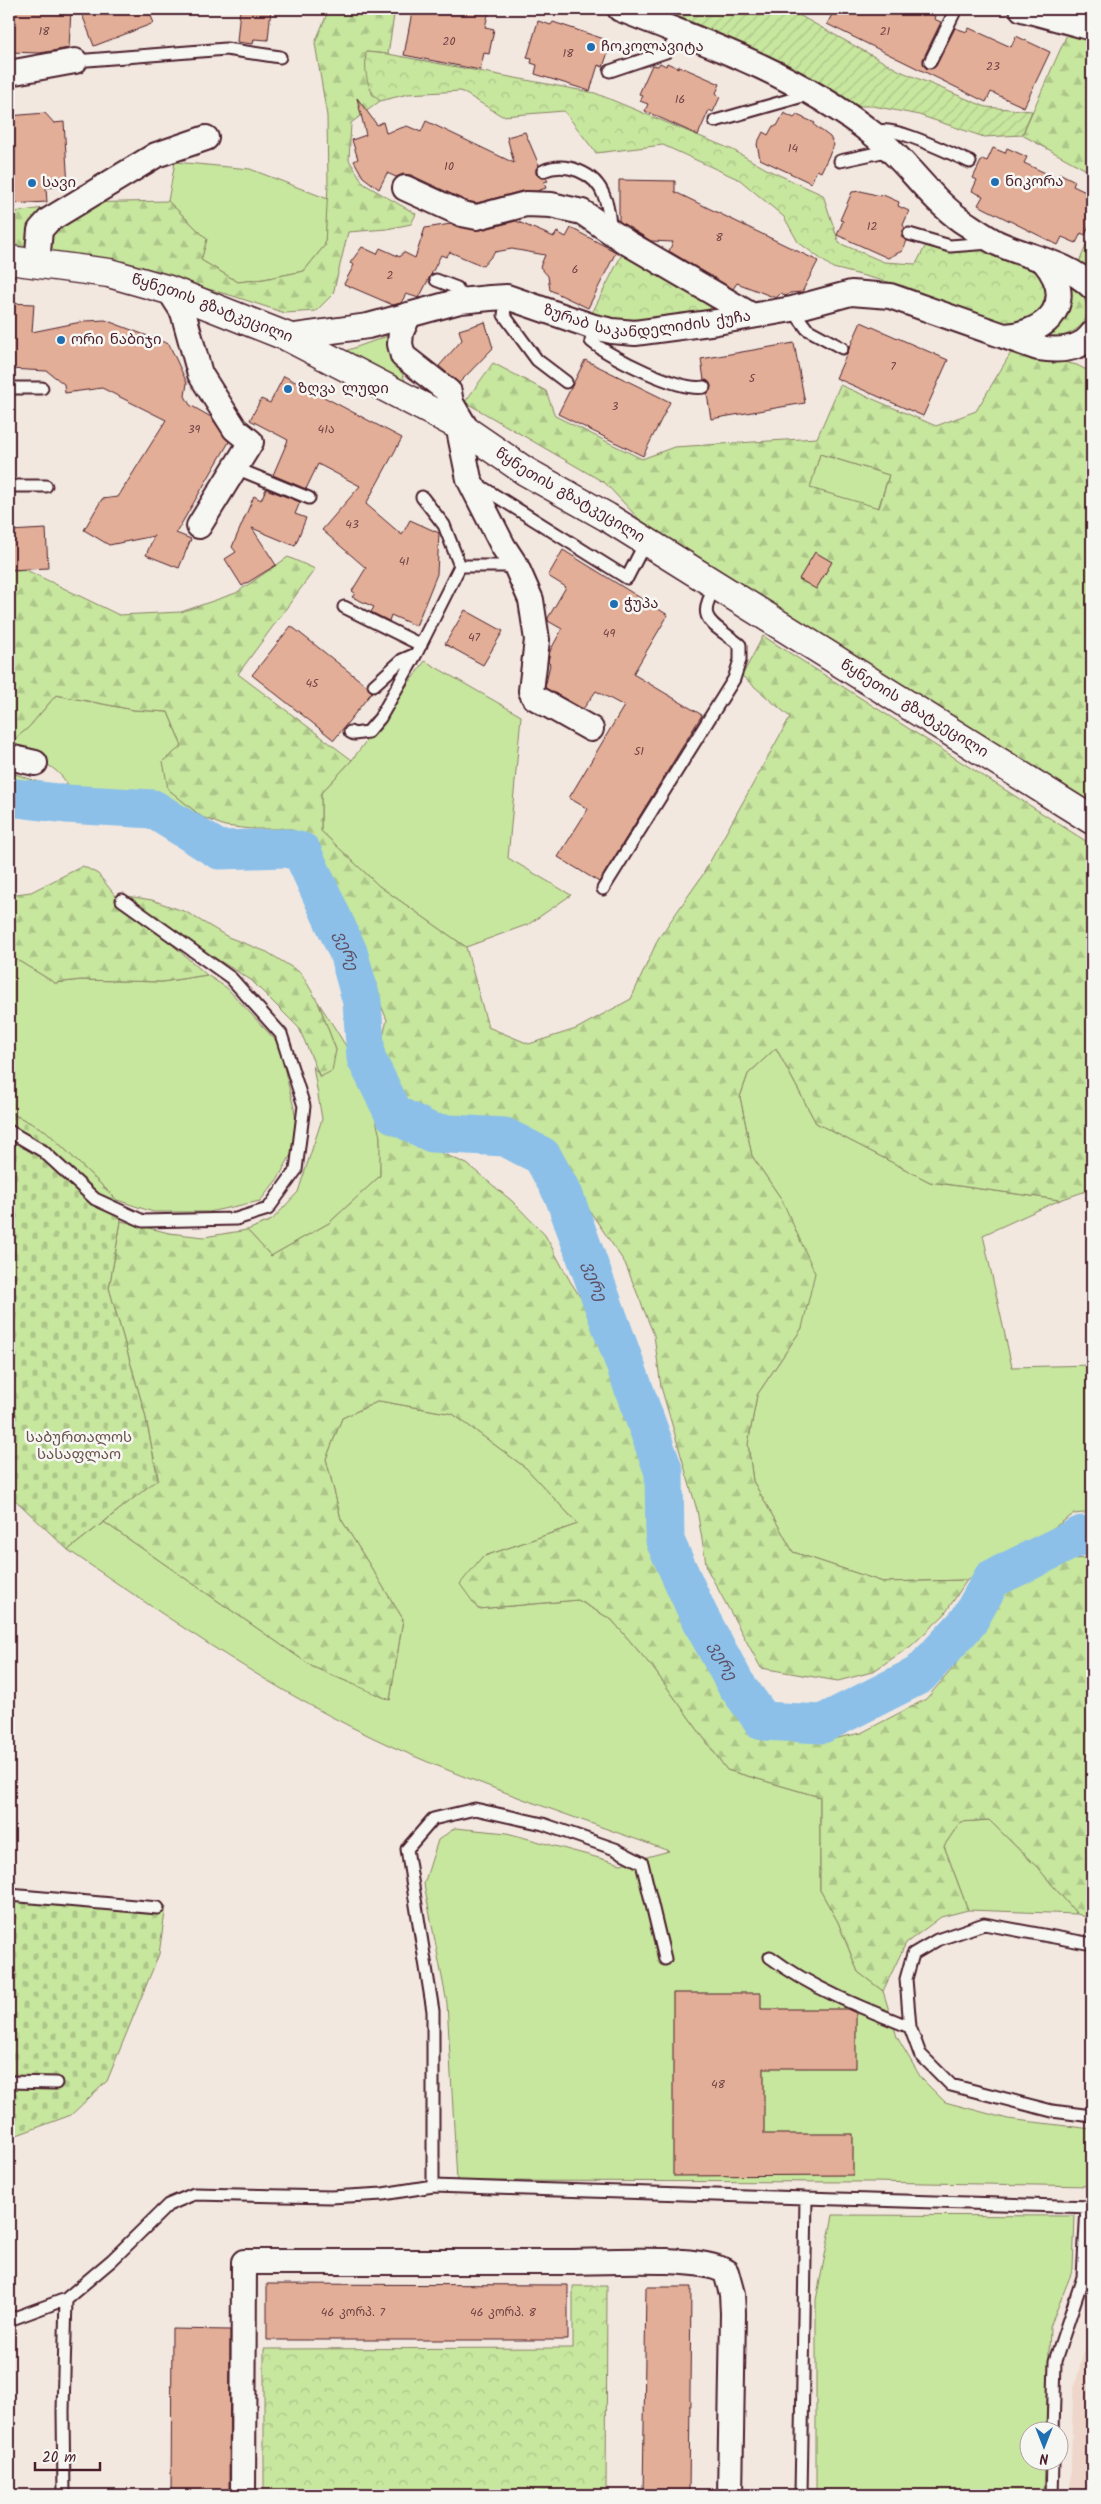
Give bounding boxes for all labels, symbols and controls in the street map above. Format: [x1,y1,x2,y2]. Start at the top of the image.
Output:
house number: 18 [39,22,50,41]
house number: 21 [880,22,891,41]
house number: 20 [443,32,455,51]
place label: ჩოკოლავიტა [601,35,704,59]
marker: ჩოკოლავიტა [585,41,597,53]
house number: 18 [563,44,574,63]
house number: 23 [986,57,1000,76]
house number: 16 [675,90,685,109]
house number: 14 [788,139,799,158]
house number: 10 [444,157,454,176]
place label: ნიკორა [1005,170,1064,194]
place label: სავი [42,171,76,195]
marker: ნიკორა [989,176,1001,188]
marker: სავი [26,177,38,189]
house number: 12 [867,217,877,236]
house number: 8 [715,228,723,247]
house number: 6 [572,260,578,279]
house number: 2 [387,266,394,285]
street label: წყნეთის გზატკეცილი [129,268,296,350]
street label: ზურაბ საკანდელიძის ქუჩა [540,298,753,345]
place label: ორი ნაბიჯი [71,328,162,352]
marker: ორი ნაბიჯი [55,334,67,346]
house number: 7 [890,357,896,376]
house number: 5 [749,369,757,388]
place label: ზღვა ლუდი [298,377,389,401]
marker: ზღვა ლუდი [282,383,294,395]
house number: 3 [612,397,619,416]
house number: 39 [188,420,200,439]
house number: 41ა [318,420,334,439]
street label: წყნეთის გზატკეცილი [490,442,649,550]
house number: 43 [345,515,359,534]
house number: 41 [399,552,409,571]
place label: ჭუპა [624,592,659,616]
marker: ჭუპა [608,598,620,610]
house number: 49 [603,624,615,643]
house number: 47 [468,628,481,647]
street label: წყნეთის გზატკეცილი [835,653,993,764]
house number: 45 [305,674,320,693]
house number: 51 [634,742,644,761]
water label: ვერე [327,927,365,974]
water label: ვერე [576,1258,614,1305]
park label: საბურთალოს სასაფლაო [26,1426,132,1467]
water label: ვერე [702,1637,744,1685]
house number: 48 [711,2075,726,2094]
house number: 46 კორპ. 7 [321,2303,386,2322]
house number: 46 კორპ. 8 [470,2303,537,2322]
north arrow [1018,2422,1068,2472]
scale bar [35,2439,100,2471]
text: 20 m [42,2446,76,2470]
text: N [1039,2447,1048,2469]

